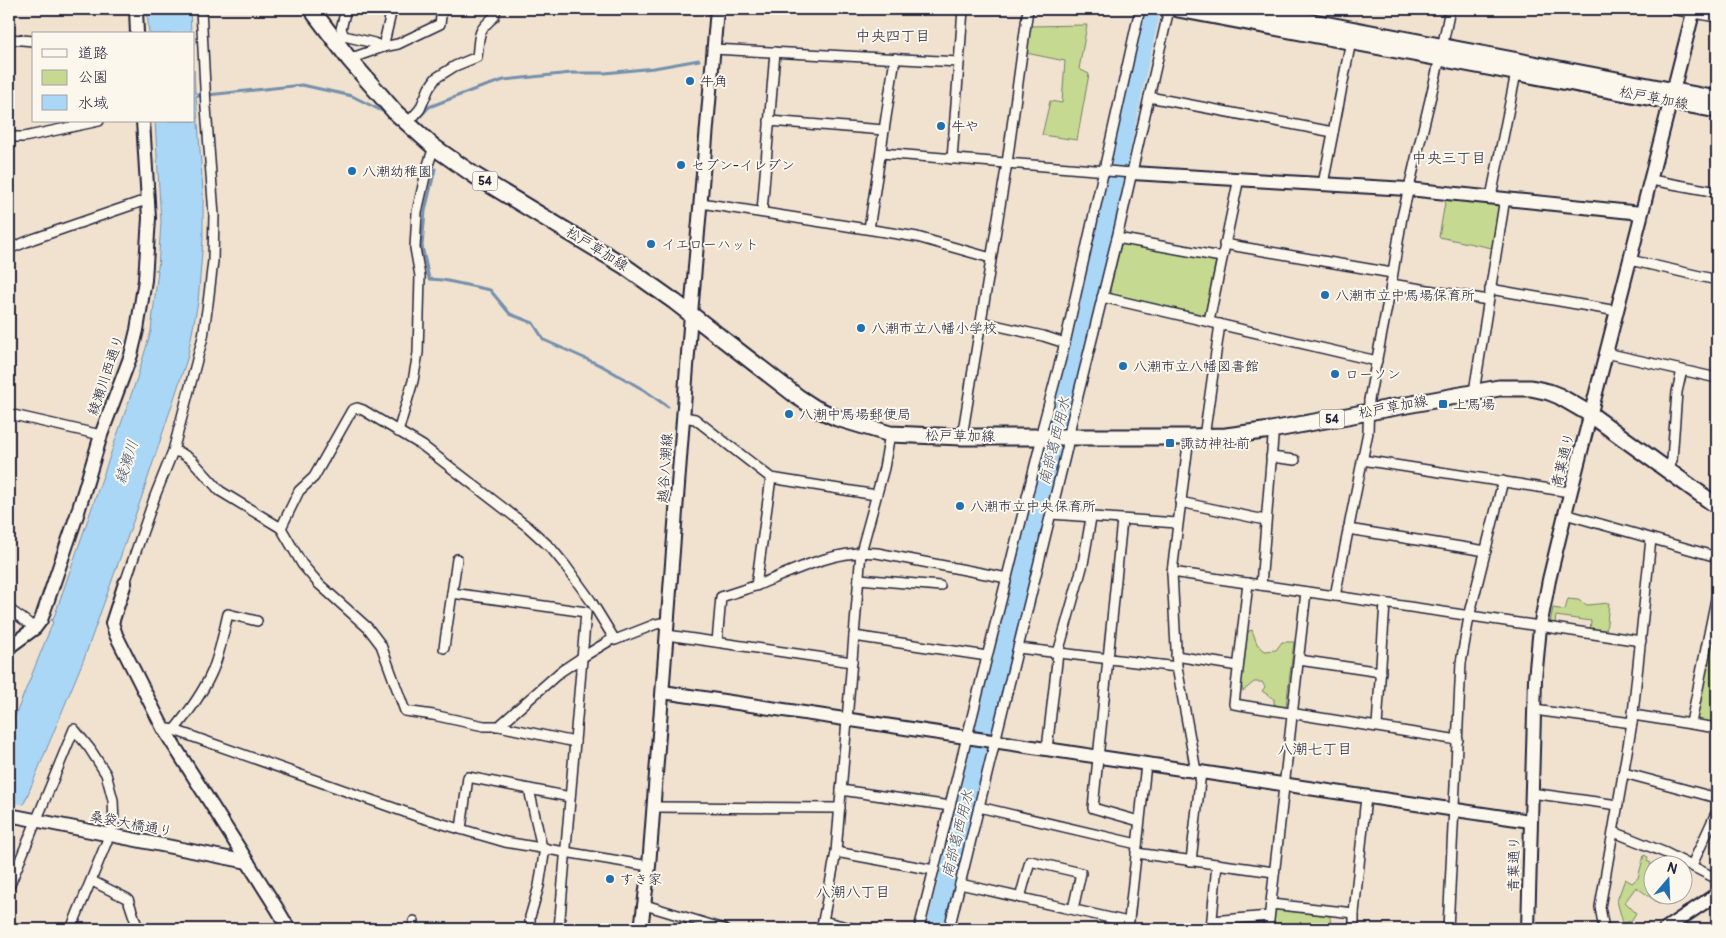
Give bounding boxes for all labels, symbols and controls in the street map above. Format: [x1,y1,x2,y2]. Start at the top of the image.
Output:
district label: 中央四丁目 [855,27,931,46]
legend [32,32,195,122]
text: 道路 [78,44,108,63]
text: 公園 [78,68,108,87]
place label: 牛角 [700,73,728,90]
marker: 牛角 [684,75,696,87]
street label: 松戸草加線 [1618,83,1690,113]
text: 水域 [78,94,108,113]
place label: 牛や [951,118,979,135]
marker: 牛や [935,120,947,132]
district label: 中央三丁目 [1411,149,1487,168]
place label: セブン-イレブン [691,157,795,174]
marker: セブン-イレブン [675,159,687,171]
place label: 八潮幼稚園 [362,163,432,180]
marker: 八潮幼稚園 [346,165,358,177]
road number: 54 [472,172,498,190]
street label: 松戸草加線 [563,223,631,275]
place label: イエローハット [661,236,759,253]
marker: イエローハット [645,238,657,250]
place label: 八潮市立中馬場保育所 [1335,287,1475,304]
marker: 八潮市立中馬場保育所 [1319,289,1331,301]
place label: 八潮市立八幡小学校 [871,320,997,337]
marker: 八潮市立八幡小学校 [855,322,867,334]
street label: 綾瀬川西通り [84,333,128,417]
place label: 八潮市立八幡図書館 [1133,358,1259,375]
marker: 八潮市立八幡図書館 [1117,360,1129,372]
place label: ローソン [1345,366,1401,383]
marker: ローソン [1329,368,1341,380]
street label: 松戸草加線 [1357,392,1429,422]
water label: 南部葛西用水 [1035,395,1075,487]
place label: 上馬場 [1453,396,1495,413]
marker: 上馬場 [1437,398,1449,410]
place label: 八潮中馬場郵便局 [799,406,911,423]
marker: 八潮中馬場郵便局 [783,408,795,420]
road number: 54 [1320,409,1344,428]
street label: 松戸草加線 [925,427,995,445]
street label: 青葉通り [1548,431,1578,489]
street label: 越谷八潮線 [654,432,676,504]
place label: 諏訪神社前 [1180,435,1250,452]
marker: 諏訪神社前 [1164,437,1176,449]
water label: 綾瀬川 [111,438,143,486]
place label: 八潮市立中央保育所 [970,498,1096,515]
marker: 八潮市立中央保育所 [954,500,966,512]
district label: 八潮七丁目 [1277,740,1353,759]
water label: 南部葛西用水 [938,788,978,880]
street label: 桑袋大橋通り [88,808,174,840]
street label: 青葉通り [1505,836,1523,892]
north arrow [1644,856,1694,906]
text: N [1665,859,1679,878]
place label: すき家 [620,871,662,888]
marker: すき家 [604,873,616,885]
district label: 八潮八丁目 [815,883,891,902]

